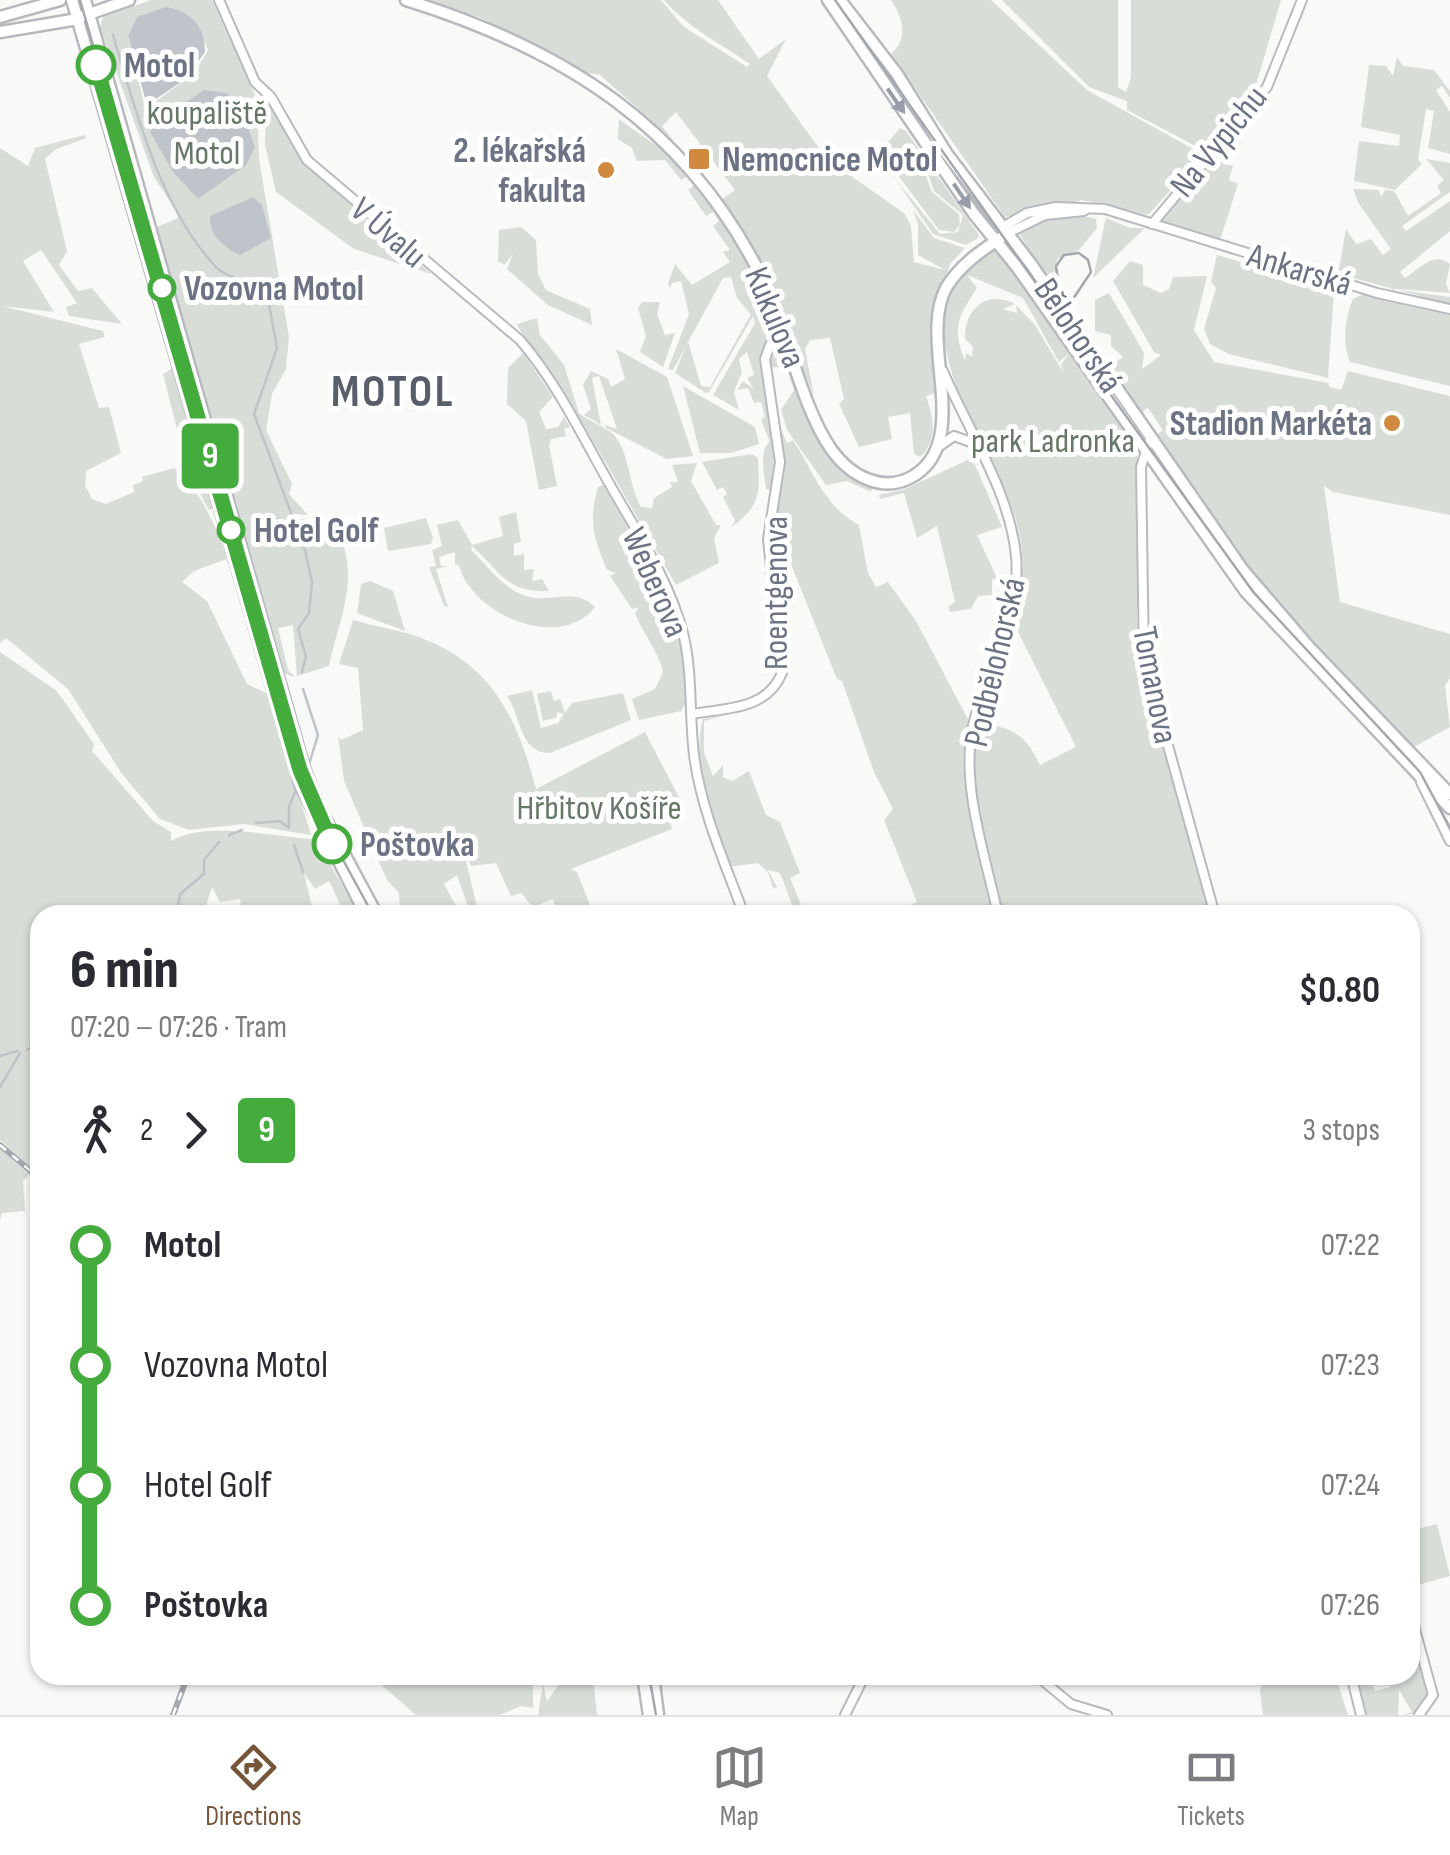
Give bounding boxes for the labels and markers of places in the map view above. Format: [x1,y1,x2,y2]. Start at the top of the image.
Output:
place label: Motol [124,45,195,88]
marker: Motol [77,46,115,84]
place label: 2. lékařská fakulta [453,130,586,213]
place label: Nemocnice Motol [722,139,938,182]
marker: Nemocnice Motol [686,146,712,172]
marker: 2. lékařská fakulta [595,159,617,181]
place label: Vozovna Motol [184,268,364,311]
marker: Vozovna Motol [149,275,175,301]
place label: Stadion Markéta [1170,403,1372,446]
marker: Stadion Markéta [1381,412,1403,434]
place label: Hotel Golf [254,510,380,553]
marker: Hotel Golf [218,517,244,543]
place label: Poštovka [360,824,474,867]
marker: Poštovka [313,825,351,863]

